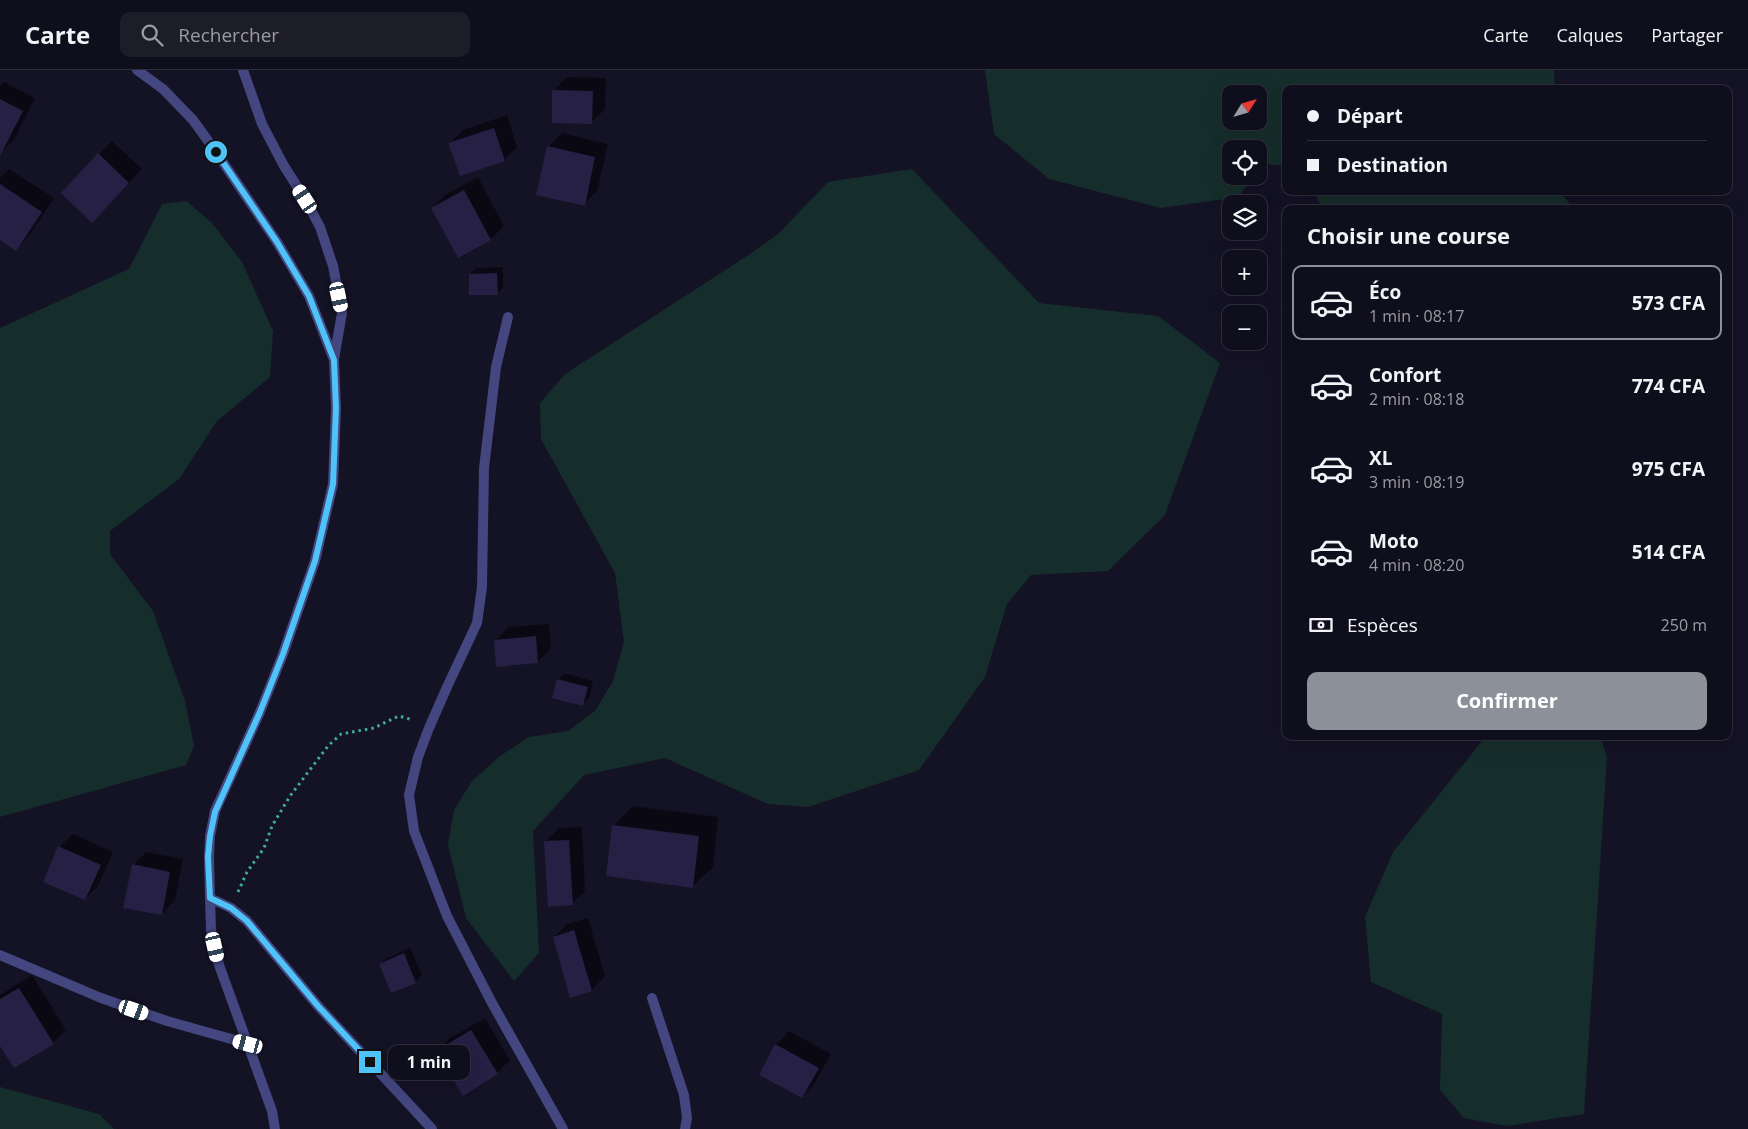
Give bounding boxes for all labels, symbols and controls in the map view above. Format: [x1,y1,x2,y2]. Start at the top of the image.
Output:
search box [120,12,470,57]
text: Carte [25,18,90,51]
icon: search [138,21,166,49]
text: Rechercher [178,22,279,48]
text: Carte [1483,23,1529,47]
text: Calques [1557,23,1623,47]
text: Partager [1651,23,1723,47]
north arrow [1222,85,1268,130]
map controls [1222,85,1267,350]
text: Départ [1337,103,1403,129]
button: locate [1222,140,1267,185]
route start [205,141,227,163]
text: Destination [1337,152,1448,178]
car [290,182,319,216]
button: layers [1222,195,1267,240]
text: Choisir une course [1307,220,1510,250]
button: + [1222,250,1267,295]
text: Éco [1369,279,1401,305]
icon: car [1309,280,1354,325]
car [328,281,349,313]
text: 573 CFA [1632,290,1705,316]
button: − [1222,305,1267,350]
text: 1 min · 08:17 [1369,305,1464,327]
text: Confort [1369,362,1441,388]
icon: car [1309,363,1354,408]
text: 774 CFA [1632,373,1705,399]
text: 2 min · 08:18 [1369,388,1464,410]
text: XL [1369,445,1392,471]
icon: car [1309,446,1354,491]
text: 975 CFA [1632,456,1705,482]
text: 3 min · 08:19 [1369,471,1464,493]
text: Moto [1369,528,1419,554]
icon: car [1309,529,1354,574]
text: 514 CFA [1632,539,1705,565]
text: 4 min · 08:20 [1369,554,1464,576]
icon: cash [1307,611,1335,639]
text: Espèces [1347,612,1418,638]
text: 250 m [1661,614,1707,636]
button: Confirmer [1307,672,1707,730]
car [204,931,225,963]
car [117,998,150,1022]
car [231,1033,264,1055]
callout: 1 min [388,1044,470,1080]
route end [359,1051,381,1073]
text: 1 min [407,1051,451,1073]

